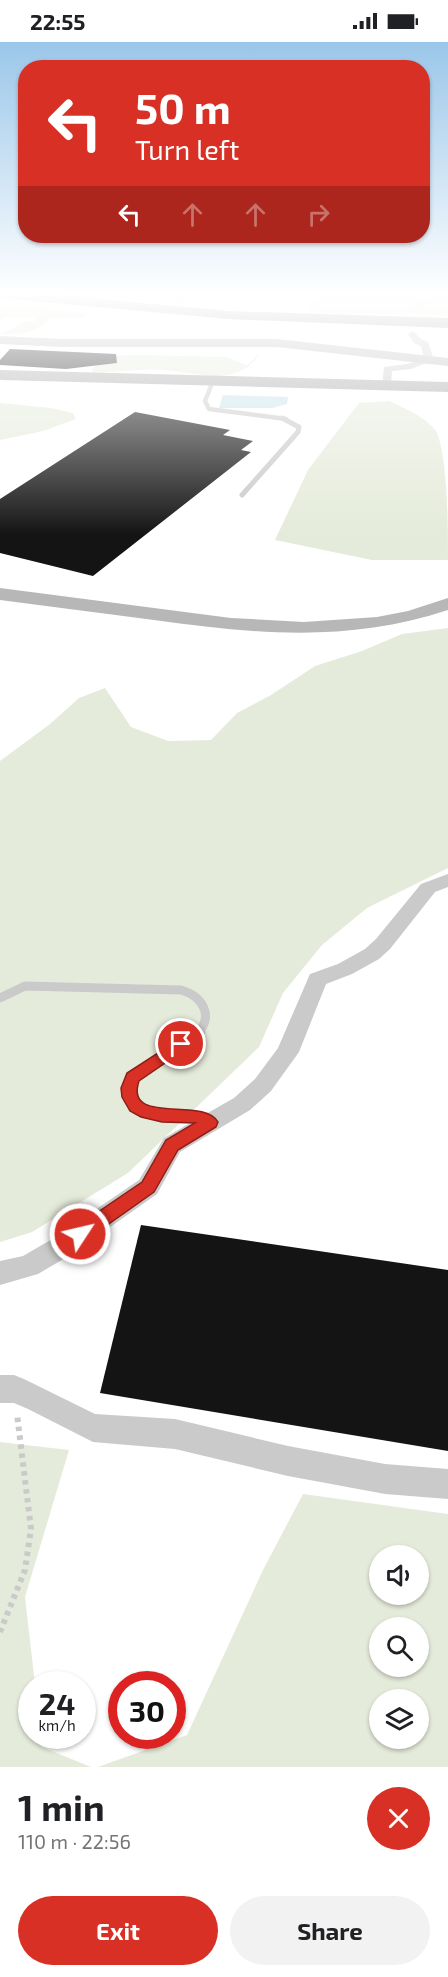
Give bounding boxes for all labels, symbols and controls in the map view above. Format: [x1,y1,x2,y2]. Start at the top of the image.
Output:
text: 22:55 [30,8,86,34]
text: 50 m [135,82,231,132]
icon: left [36,84,114,162]
text: Turn left [135,133,239,165]
icon: left [113,198,146,231]
icon: ahead [176,198,209,231]
icon: ahead [239,198,272,231]
icon: right [302,198,335,231]
pin [155,1018,206,1069]
icon: arrive [164,1027,197,1060]
position arrow [48,1202,112,1266]
map controls [369,1545,429,1749]
button: sound [369,1545,429,1605]
button: search [369,1617,429,1677]
speed limit sign: 30 [108,1671,186,1749]
text: 24 [39,1685,75,1721]
button: layers [369,1689,429,1749]
text: km/h [38,1716,76,1734]
text: 1 min [18,1785,105,1828]
button: close [367,1787,430,1850]
text: 110 m · 22:56 [18,1829,131,1853]
button: Exit [18,1896,218,1965]
button: Share [230,1896,430,1965]

